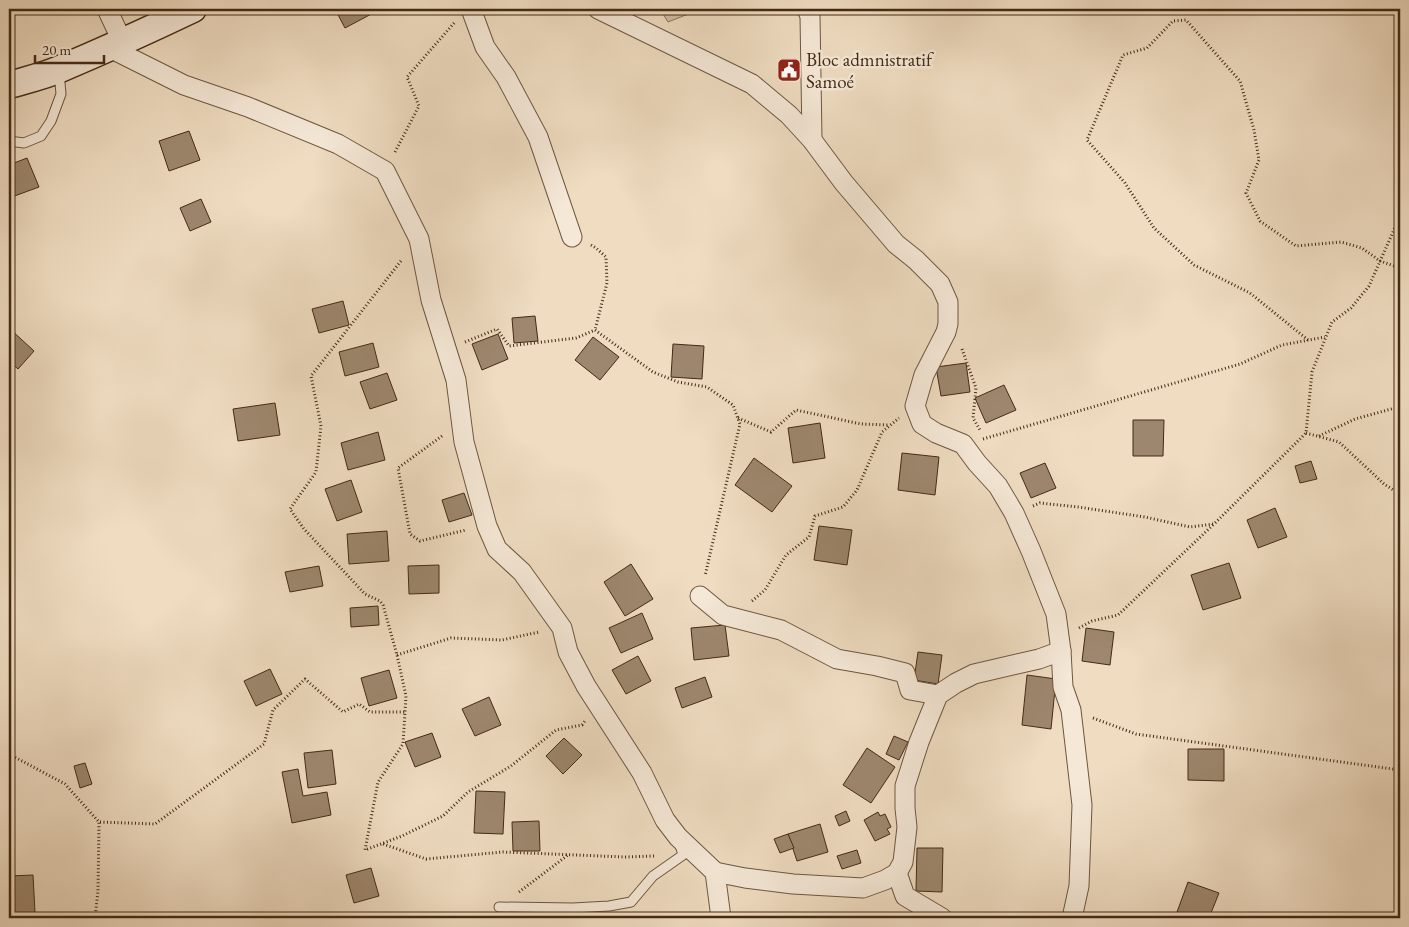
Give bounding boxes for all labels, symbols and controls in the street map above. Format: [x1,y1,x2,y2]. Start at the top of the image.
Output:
scale bar [35,32,104,64]
text: 20 m [42,40,71,59]
place label: Bloc admnistratif Samoé [806,47,934,94]
public building icon: Bloc admnistratif Samoé [776,57,802,83]

